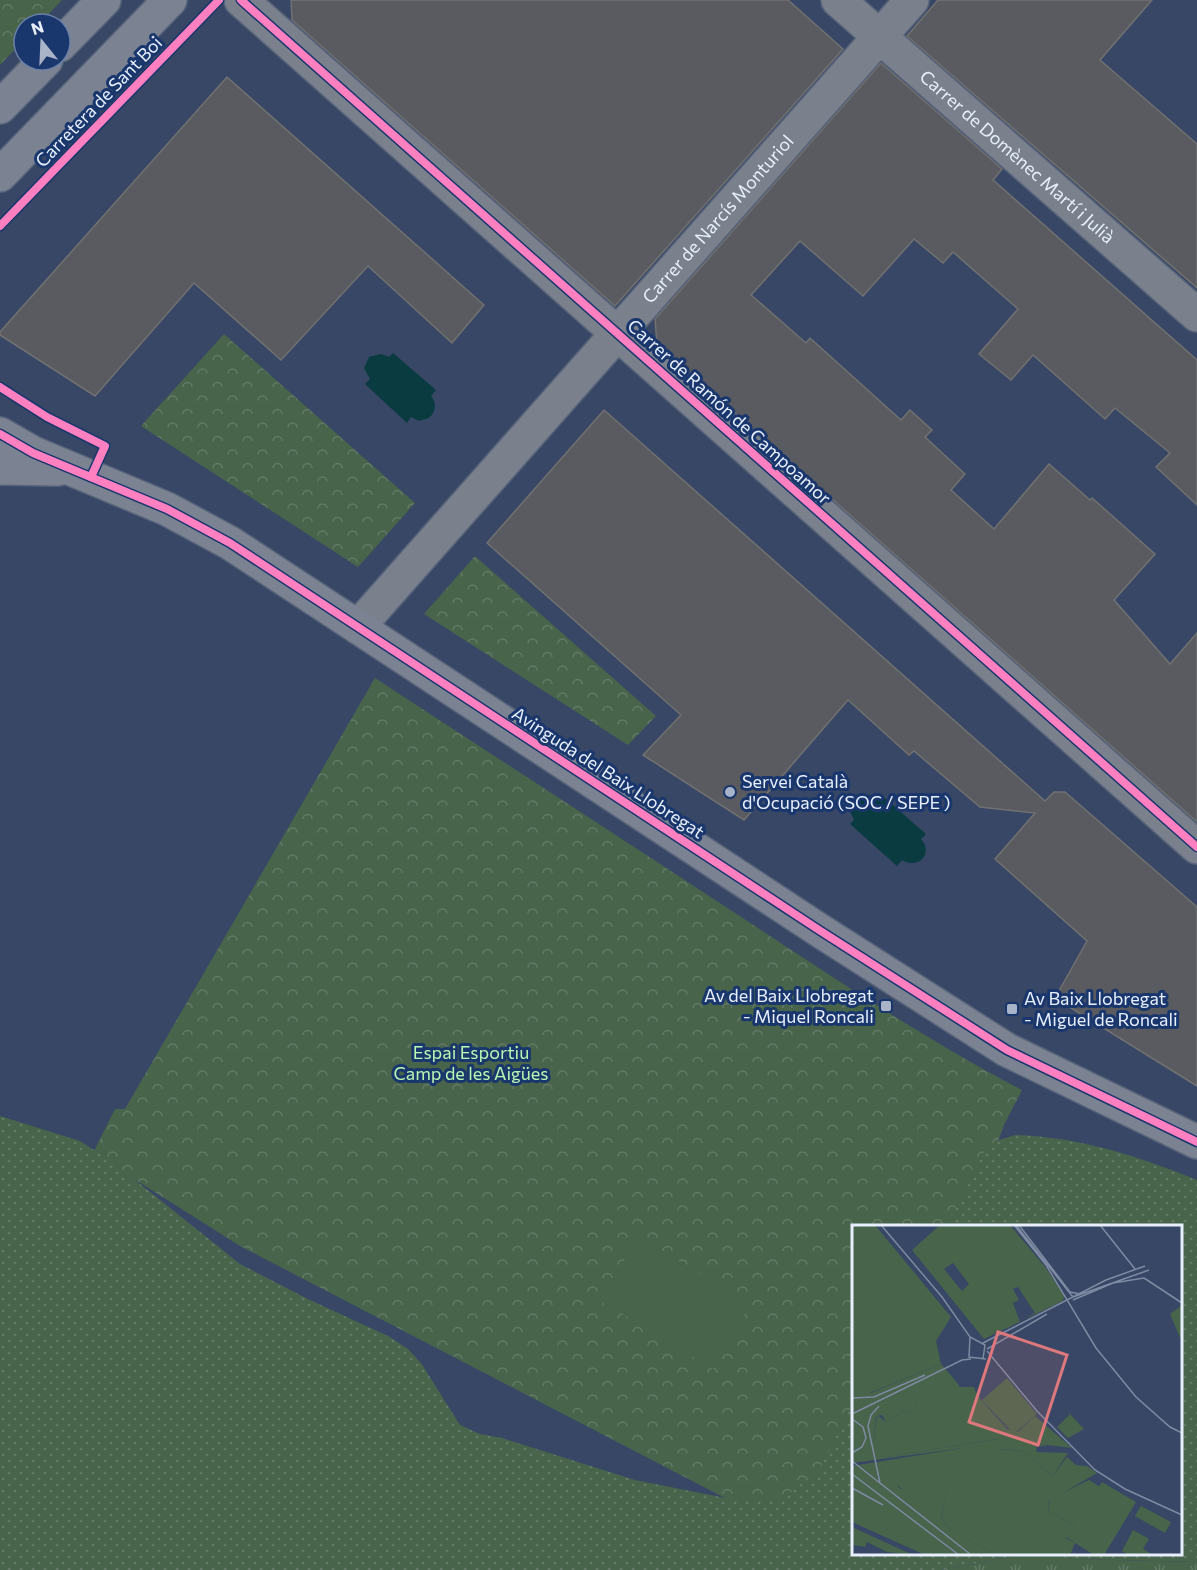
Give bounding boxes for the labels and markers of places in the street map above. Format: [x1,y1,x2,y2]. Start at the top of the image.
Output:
place label: Servei Català d'Ocupació (SOC / SEPE ) [742,770,951,813]
marker: Servei Català d'Ocupació (SOC / SEPE ) [723,785,737,799]
place label: Av del Baix Llobregat - Miquel Roncali [704,984,874,1027]
place label: Av Baix Llobregat - Miguel de Roncali [1024,987,1178,1030]
marker: Av del Baix Llobregat - Miquel Roncali [879,999,893,1013]
marker: Av Baix Llobregat - Miguel de Roncali [1005,1002,1019,1016]

